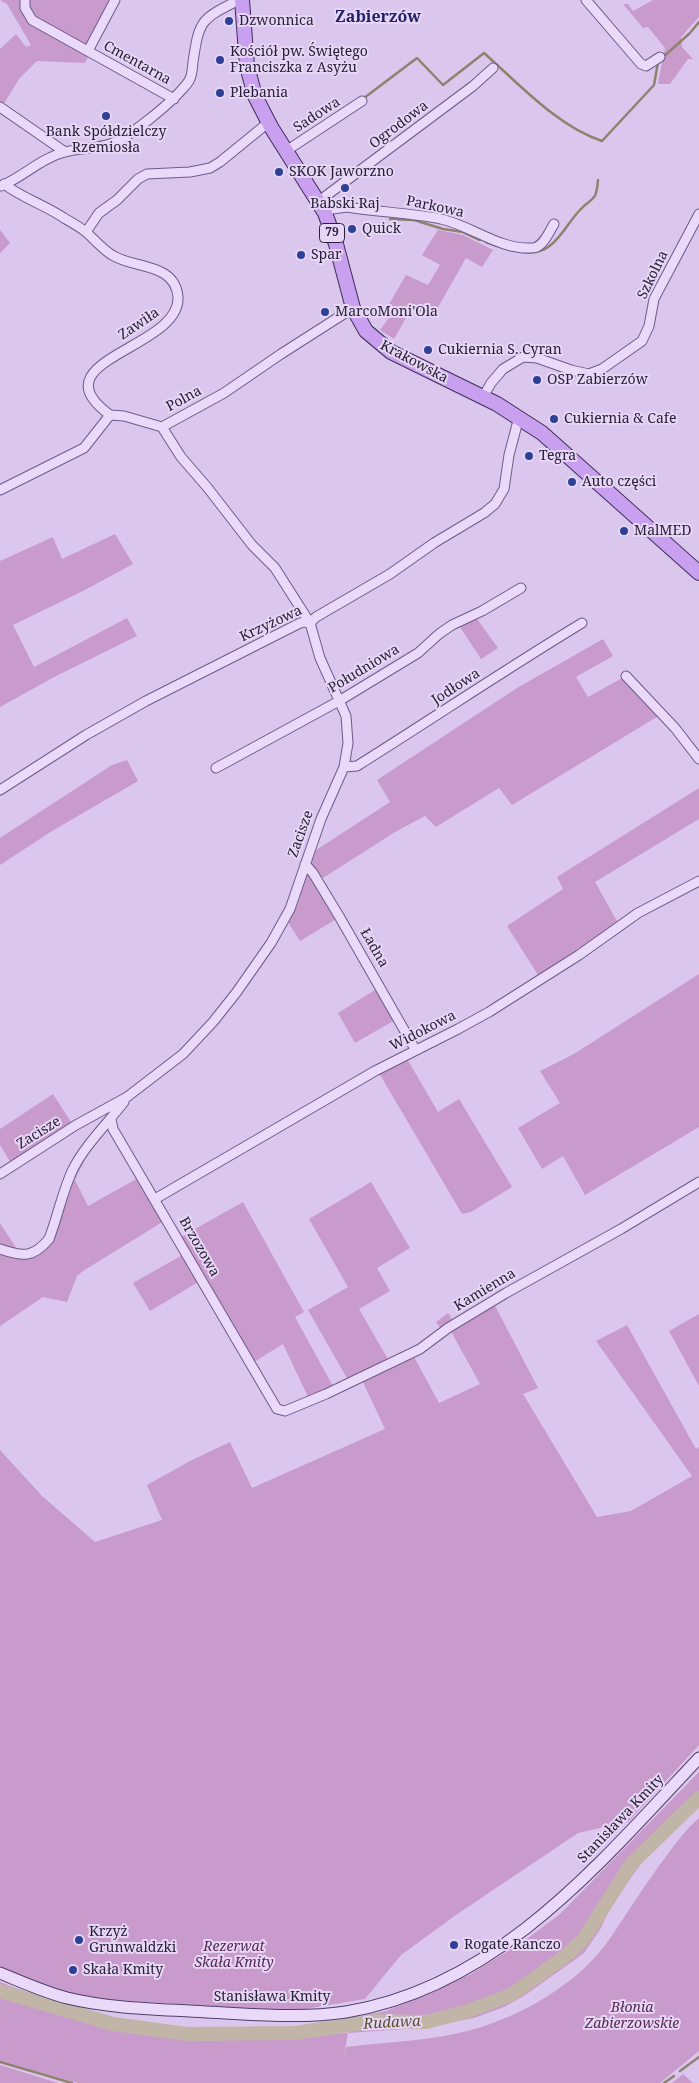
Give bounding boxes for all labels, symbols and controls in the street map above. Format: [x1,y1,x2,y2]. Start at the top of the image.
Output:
district label: Zabierzów [335,7,421,27]
place label: Dzwonnica [239,13,314,29]
marker: Dzwonnica [223,15,235,27]
street label: Cmentarna [100,38,174,88]
place label: Kościół pw. Świętego Franciszka z Asyżu [230,44,368,76]
marker: Kościół pw. Świętego Franciszka z Asyżu [214,54,226,66]
place label: Plebania [230,85,288,101]
marker: Plebania [214,87,226,99]
street label: Sadowa [291,94,343,136]
street label: Ogrodowa [366,97,432,153]
marker: Bank Spółdzielczy Rzemiosła [100,110,112,122]
place label: Bank Spółdzielczy Rzemiosła [46,124,166,156]
place label: SKOK Jaworzno [289,164,394,180]
marker: SKOK Jaworzno [273,166,285,178]
marker: Babski Raj [339,182,351,194]
street label: Parkowa [404,193,466,221]
place label: Babski Raj [310,196,380,212]
place label: Quick [362,221,401,237]
marker: Quick [346,223,358,235]
road number: 79 [320,224,344,242]
place label: Spar [311,247,342,263]
street label: Szkolna [634,248,672,302]
marker: Spar [295,249,307,261]
street label: Zawiła [116,304,162,344]
place label: MarcoMoni'Ola [335,304,438,320]
marker: MarcoMoni'Ola [319,306,331,318]
street label: Krakowska [377,337,451,387]
place label: Cukiernia S. Cyran [438,342,562,358]
marker: Cukiernia S. Cyran [422,344,434,356]
place label: OSP Zabierzów [547,372,648,388]
marker: OSP Zabierzów [531,374,543,386]
street label: Polna [163,383,205,415]
place label: Cukiernia & Cafe [564,411,676,427]
marker: Cukiernia & Cafe [548,413,560,425]
place label: Tegra [539,448,576,464]
marker: Tegra [523,450,535,462]
place label: Auto części [582,474,656,490]
marker: Auto części [566,476,578,488]
place label: MalMED [634,523,691,539]
marker: MalMED [618,525,630,537]
street label: Krzyżowa [237,602,305,646]
street label: Południowa [325,641,403,697]
street label: Jodłowa [429,665,483,709]
street label: Zacisze [285,808,317,860]
street label: Ładna [356,926,392,970]
street label: Widokowa [387,1007,459,1055]
street label: Zacisze [14,1113,64,1153]
street label: Brzozowa [175,1214,223,1280]
street label: Kamienna [451,1265,519,1315]
street label: Stanisława Kmity [574,1771,668,1867]
place label: Krzyż Grunwaldzki [89,1924,176,1956]
marker: Krzyż Grunwaldzki [73,1934,85,1946]
place label: Rogate Ranczo [464,1937,561,1953]
park label: Rezerwat Skała Kmity [194,1939,274,1971]
marker: Rogate Ranczo [448,1939,460,1951]
place label: Skała Kmity [83,1962,163,1978]
marker: Skała Kmity [67,1964,79,1976]
street label: Stanisława Kmity [214,1989,330,2005]
park label: Błonia Zabierzowskie [585,2000,679,2032]
water label: Rudawa [363,2013,421,2033]

